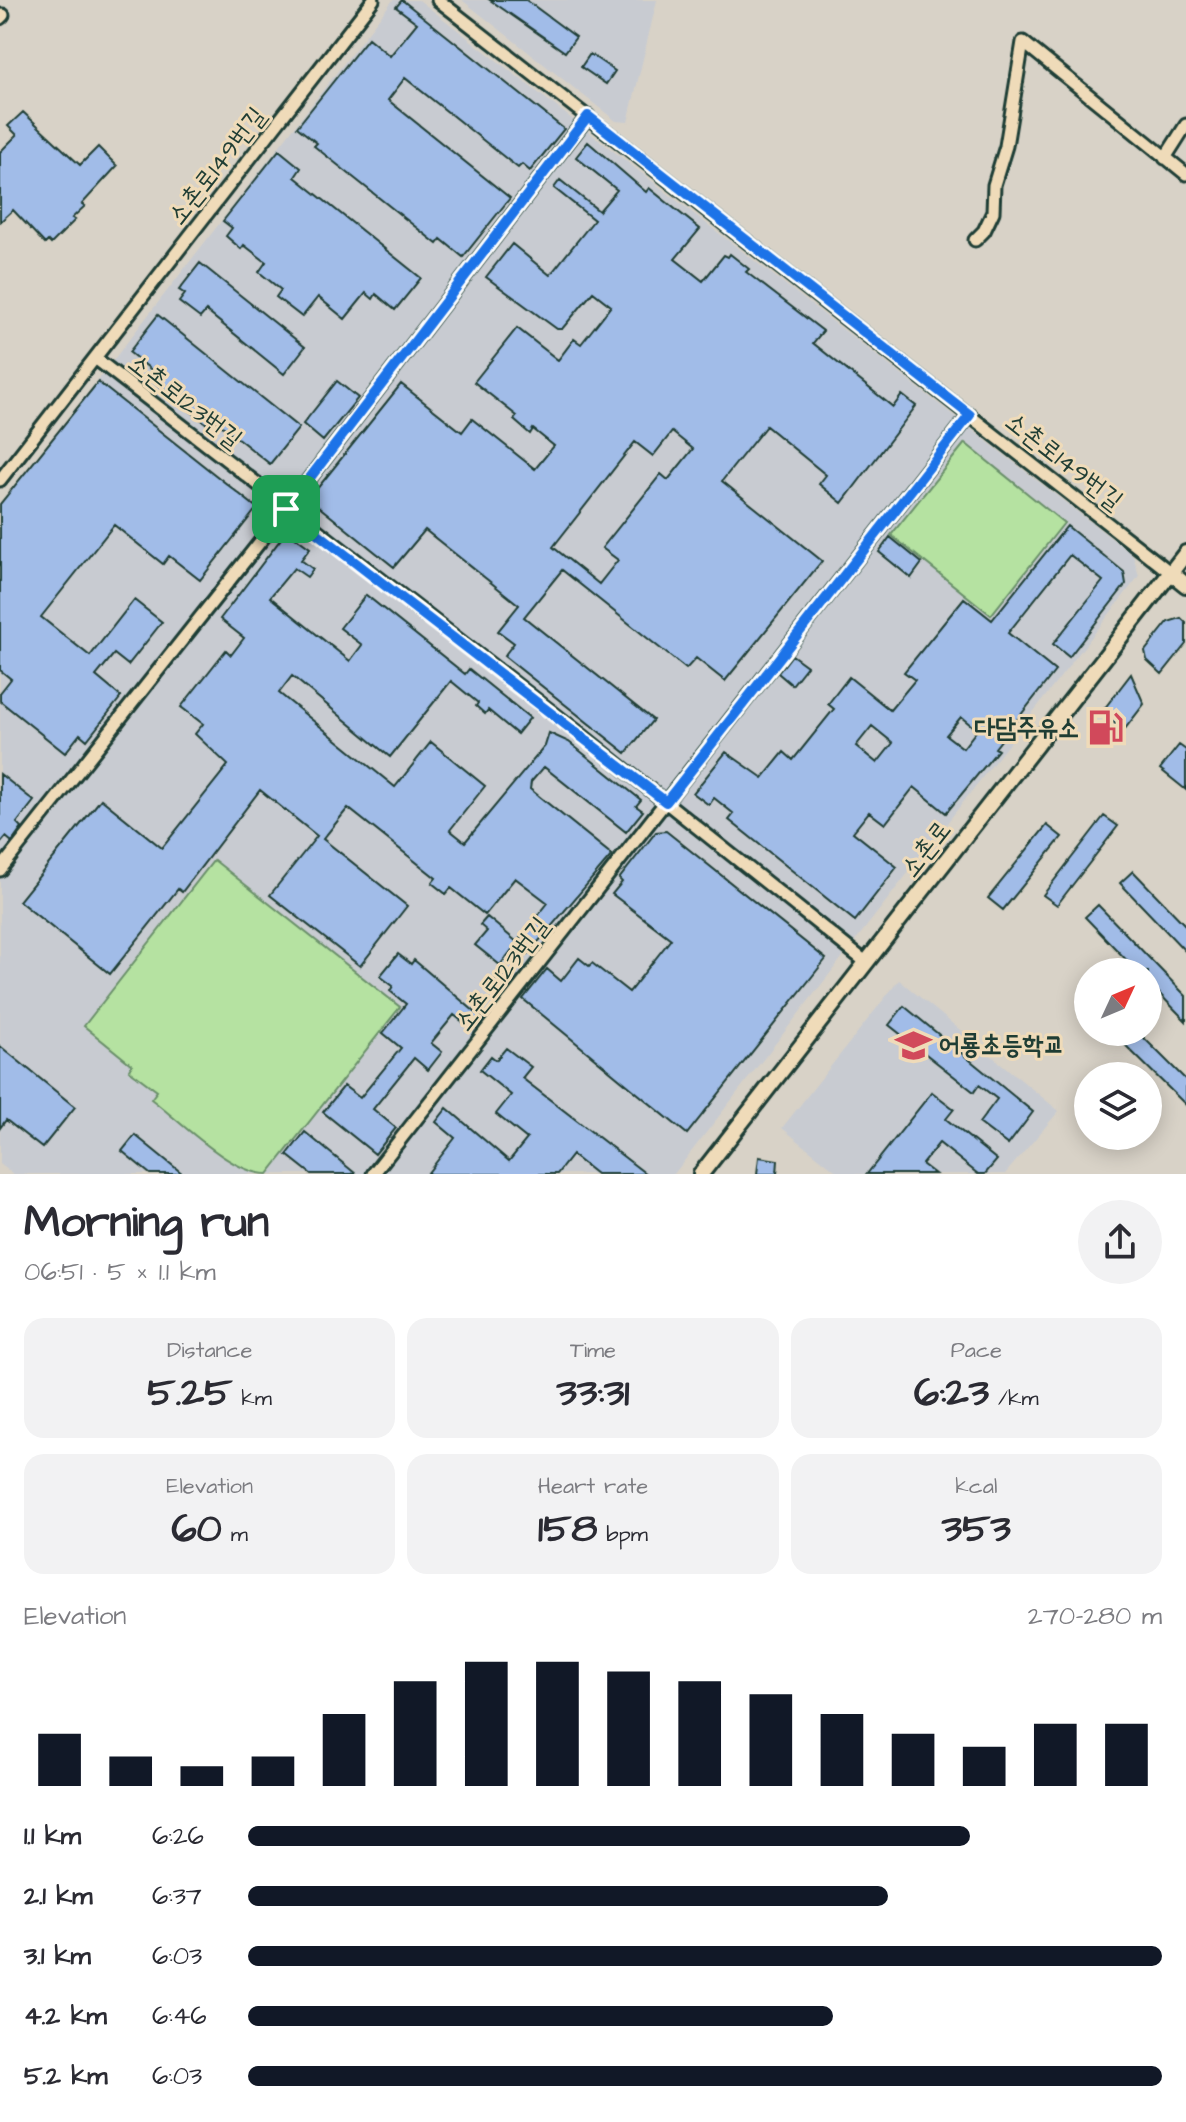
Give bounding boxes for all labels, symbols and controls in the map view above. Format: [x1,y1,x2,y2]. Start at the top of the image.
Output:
street label: 소촌로149번길 [160,100,274,232]
street label: 소촌로123번길 [120,345,250,457]
street label: 소촌로149번길 [998,404,1130,518]
pin [252,475,320,543]
icon: arrive [264,487,308,531]
fuel station icon: 다담주유소 [1086,709,1124,747]
place label: 다담주유소 [974,710,1079,746]
street label: 소촌로 [892,813,960,885]
street label: 소촌로123번길 [446,909,558,1039]
north arrow [1074,958,1162,1046]
map controls [1074,958,1162,1150]
school or university icon: 어룡초등학교 [894,1026,932,1064]
place label: 어룡초등학교 [939,1027,1065,1063]
button: layers [1074,1062,1162,1150]
text: Morning run [24,1193,269,1254]
button: share [1078,1200,1162,1284]
text: 06:51 · 5 × 1.1 km [24,1254,216,1290]
text: Distance [167,1335,252,1366]
text: Time [570,1335,616,1366]
text: Pace [951,1335,1002,1366]
text: 5.25 [147,1366,233,1421]
text: 33:31 [557,1366,629,1421]
text: 6:23 [914,1366,989,1421]
text: km [233,1383,272,1414]
text: /km [989,1383,1039,1414]
text: Elevation [166,1471,253,1502]
text: Heart rate [538,1471,648,1502]
text: kcal [955,1471,997,1502]
text: 60 [172,1502,222,1557]
text: 158 [538,1502,597,1557]
text: 353 [942,1502,1011,1557]
text: m [222,1519,248,1550]
text: bpm [597,1519,648,1550]
text: Elevation [24,1598,126,1634]
text: 270–280 m [1028,1598,1162,1634]
text: 1.1 km [24,1818,81,1854]
text: 6:26 [152,1818,204,1854]
text: 2.1 km [24,1878,92,1914]
text: 6:37 [152,1878,202,1914]
text: 3.1 km [24,1938,91,1974]
text: 6:03 [152,1938,202,1974]
text: 4.2 km [24,1998,107,2034]
text: 6:46 [152,1998,207,2034]
text: 5.2 km [24,2058,108,2094]
text: 6:03 [152,2058,202,2094]

